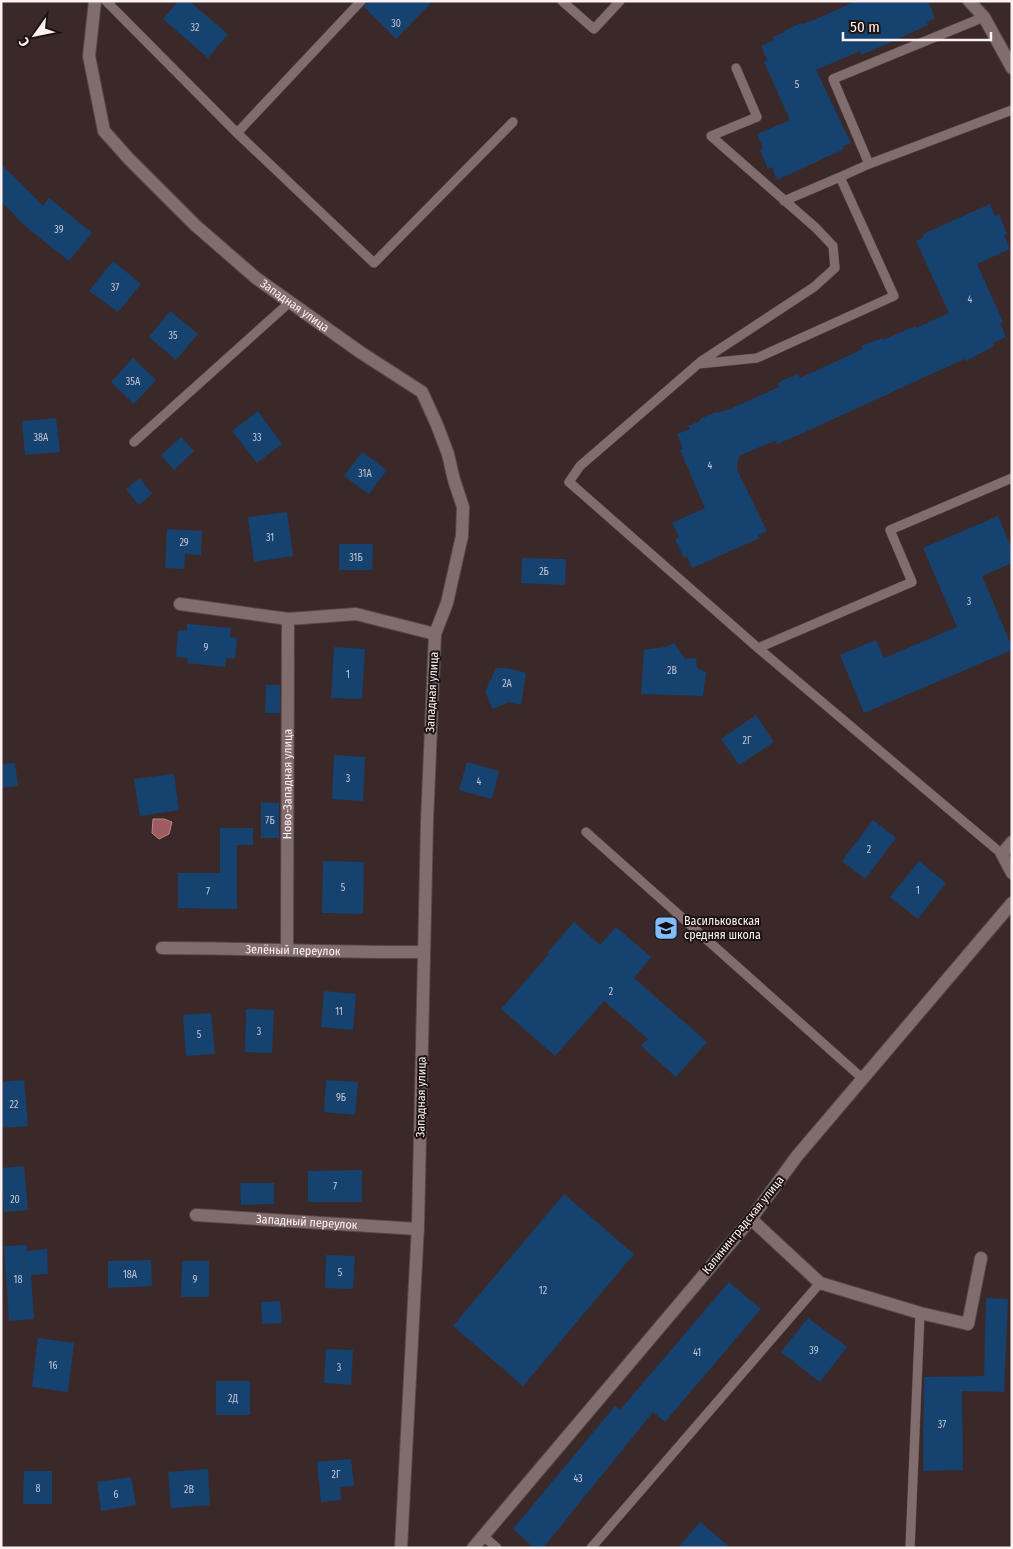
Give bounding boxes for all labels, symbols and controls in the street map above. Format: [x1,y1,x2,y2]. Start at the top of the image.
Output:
north arrow [10,10,60,60]
scale bar [843,10,990,42]
house number: 30 [391,18,401,30]
text: 50 m [850,18,880,36]
house number: 32 [191,22,200,34]
text: С [15,34,34,50]
house number: 5 [795,79,800,91]
house number: 39 [54,224,64,236]
street label: Западная улица [258,276,332,335]
house number: 37 [111,282,119,294]
house number: 4 [968,294,973,306]
house number: 35 [168,330,178,342]
house number: 35А [126,376,141,388]
house number: 38А [34,432,49,444]
house number: 33 [252,432,262,444]
house number: 4 [708,460,713,472]
house number: 31А [358,468,372,480]
house number: 31 [266,532,274,544]
house number: 29 [179,537,189,549]
house number: 31Б [349,552,363,564]
house number: 2Б [539,566,549,578]
house number: 3 [967,596,972,608]
house number: 9 [204,642,209,654]
street label: Западная улица [423,651,441,733]
house number: 2В [667,665,677,677]
house number: 1 [346,669,350,681]
house number: 2А [502,678,513,690]
street label: Ново-Западная улица [280,729,295,839]
house number: 2Г [742,735,752,747]
house number: 3 [346,773,351,785]
house number: 4 [477,776,482,788]
house number: 7Б [265,815,275,827]
house number: 2 [867,844,872,856]
house number: 5 [341,882,346,894]
house number: 1 [916,885,920,897]
house number: 7 [206,886,210,898]
place label: Васильковская средняя школа [684,914,761,942]
school or university icon: Васильковская средняя школа [653,915,679,941]
street label: Зелёный переулок [245,942,341,958]
house number: 2 [609,986,614,998]
house number: 11 [335,1006,343,1018]
house number: 3 [257,1026,262,1038]
house number: 5 [197,1029,202,1041]
street label: Западная улица [413,1056,429,1138]
house number: 9Б [336,1092,346,1104]
house number: 22 [10,1099,19,1111]
street label: Калининградская улица [699,1173,787,1277]
house number: 7 [333,1181,337,1193]
house number: 20 [10,1194,20,1206]
street label: Западный переулок [256,1212,358,1232]
house number: 5 [338,1267,343,1279]
house number: 18А [123,1269,138,1281]
house number: 18 [14,1274,22,1286]
house number: 9 [193,1274,198,1286]
house number: 12 [539,1285,548,1297]
house number: 39 [809,1345,819,1357]
house number: 41 [693,1347,701,1359]
house number: 16 [49,1360,57,1372]
house number: 3 [337,1362,342,1374]
house number: 2Д [228,1393,238,1405]
house number: 37 [938,1419,946,1431]
house number: 2Г [331,1469,341,1481]
house number: 43 [573,1473,583,1485]
house number: 8 [36,1483,41,1495]
house number: 2В [184,1484,194,1496]
house number: 6 [114,1489,119,1501]

